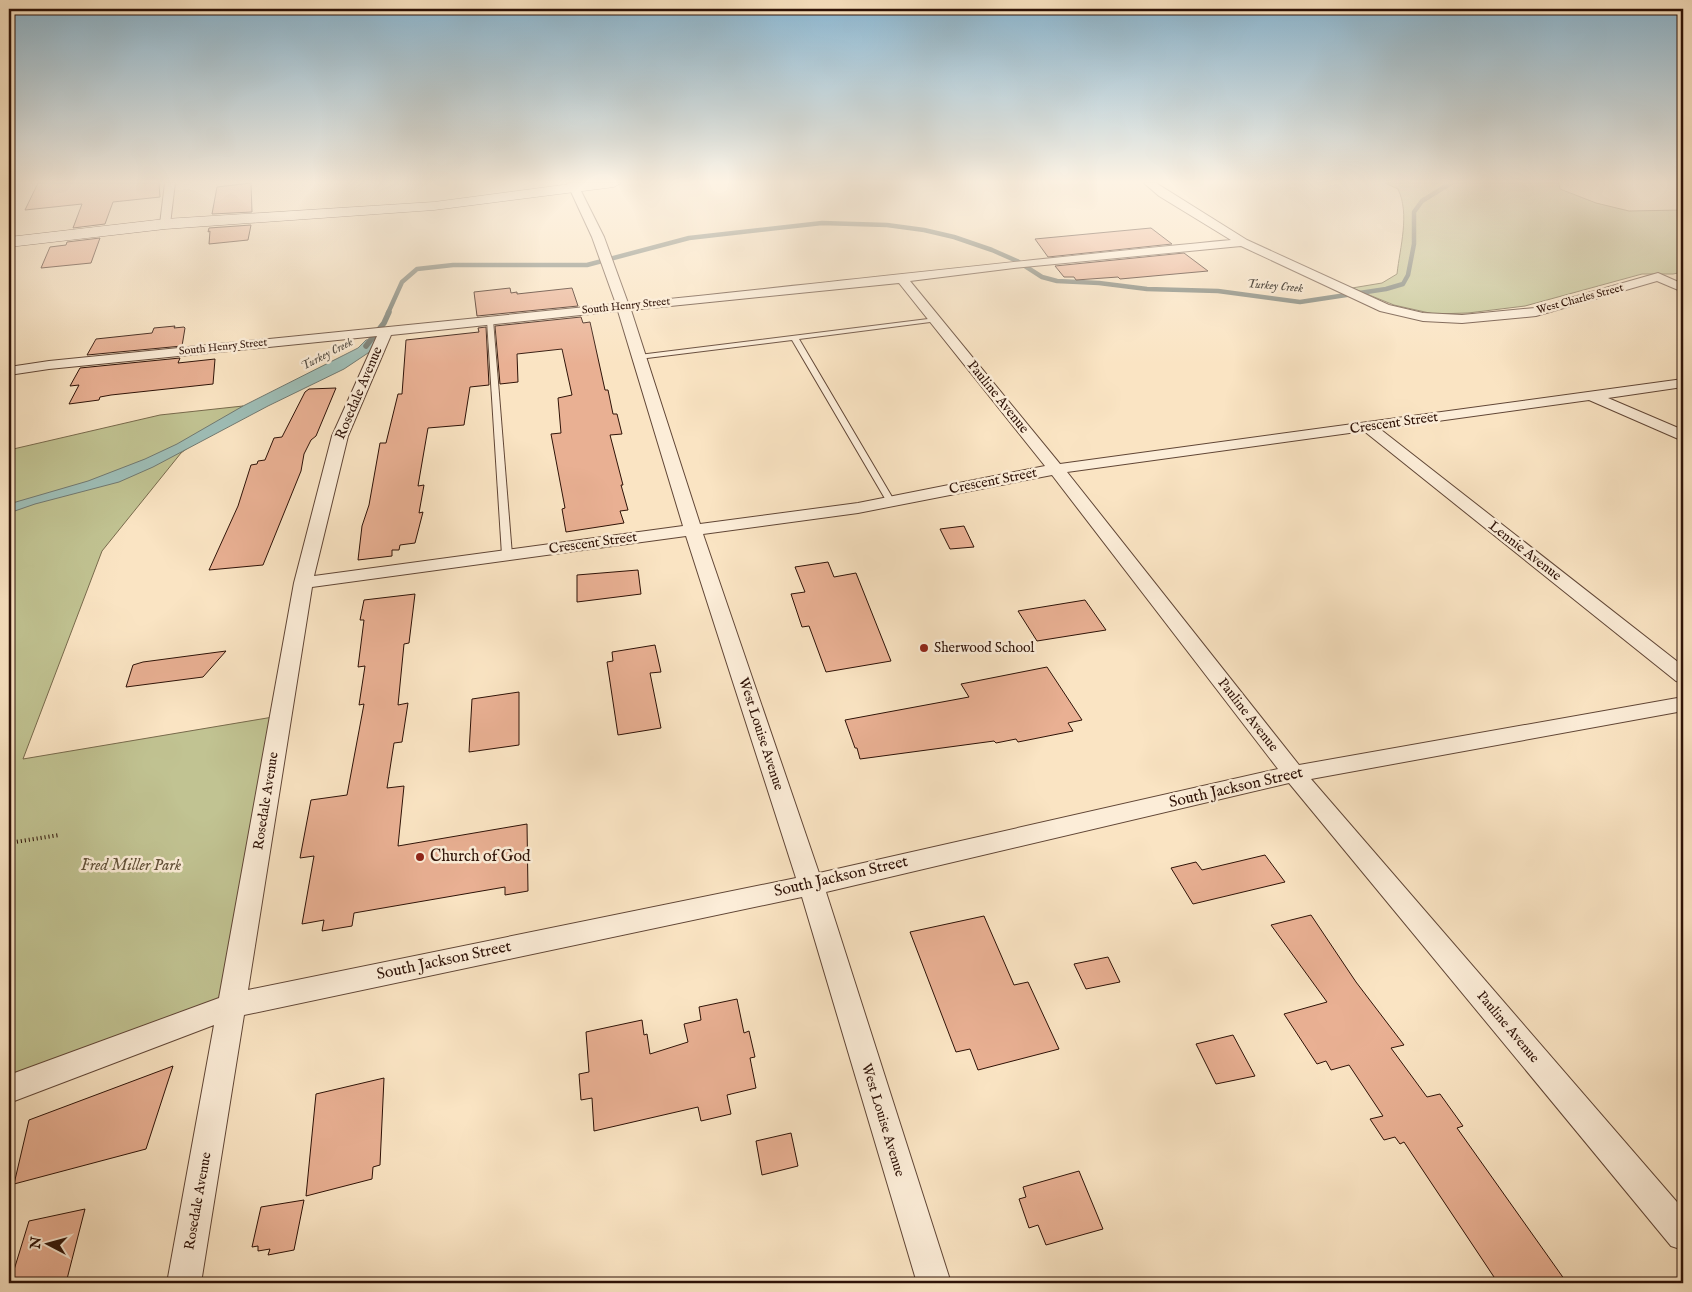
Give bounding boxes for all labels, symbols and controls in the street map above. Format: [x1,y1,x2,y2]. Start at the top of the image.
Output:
water label: Turkey Creek [1246,276,1304,296]
street label: West Charles Street [1535,281,1625,317]
street label: South Henry Street [581,294,671,318]
water label: Turkey Creek [299,334,356,373]
street label: South Henry Street [178,335,268,359]
street label: Rosedale Avenue [331,343,387,442]
street label: Pauline Avenue [963,357,1033,438]
street label: Crescent Street [1349,408,1439,438]
street label: Crescent Street [948,464,1039,498]
street label: Lennie Avenue [1485,517,1565,585]
street label: Crescent Street [548,528,638,558]
place label: Sherwood School [934,639,1034,657]
marker: Sherwood School [918,642,930,654]
street label: West Louise Avenue [734,675,788,793]
street label: Pauline Avenue [1214,675,1283,756]
street label: Rosedale Avenue [249,750,283,851]
street label: South Jackson Street [1167,763,1305,813]
place label: Church of God [430,847,531,867]
marker: Church of God [414,851,426,863]
street label: South Jackson Street [772,852,910,902]
park label: Fred Miller Park [81,856,182,876]
street label: South Jackson Street [375,937,514,985]
street label: Pauline Avenue [1473,987,1544,1067]
street label: West Louise Avenue [857,1061,909,1179]
street label: Rosedale Avenue [181,1150,216,1251]
north arrow [22,1220,72,1270]
text: N [26,1236,46,1251]

